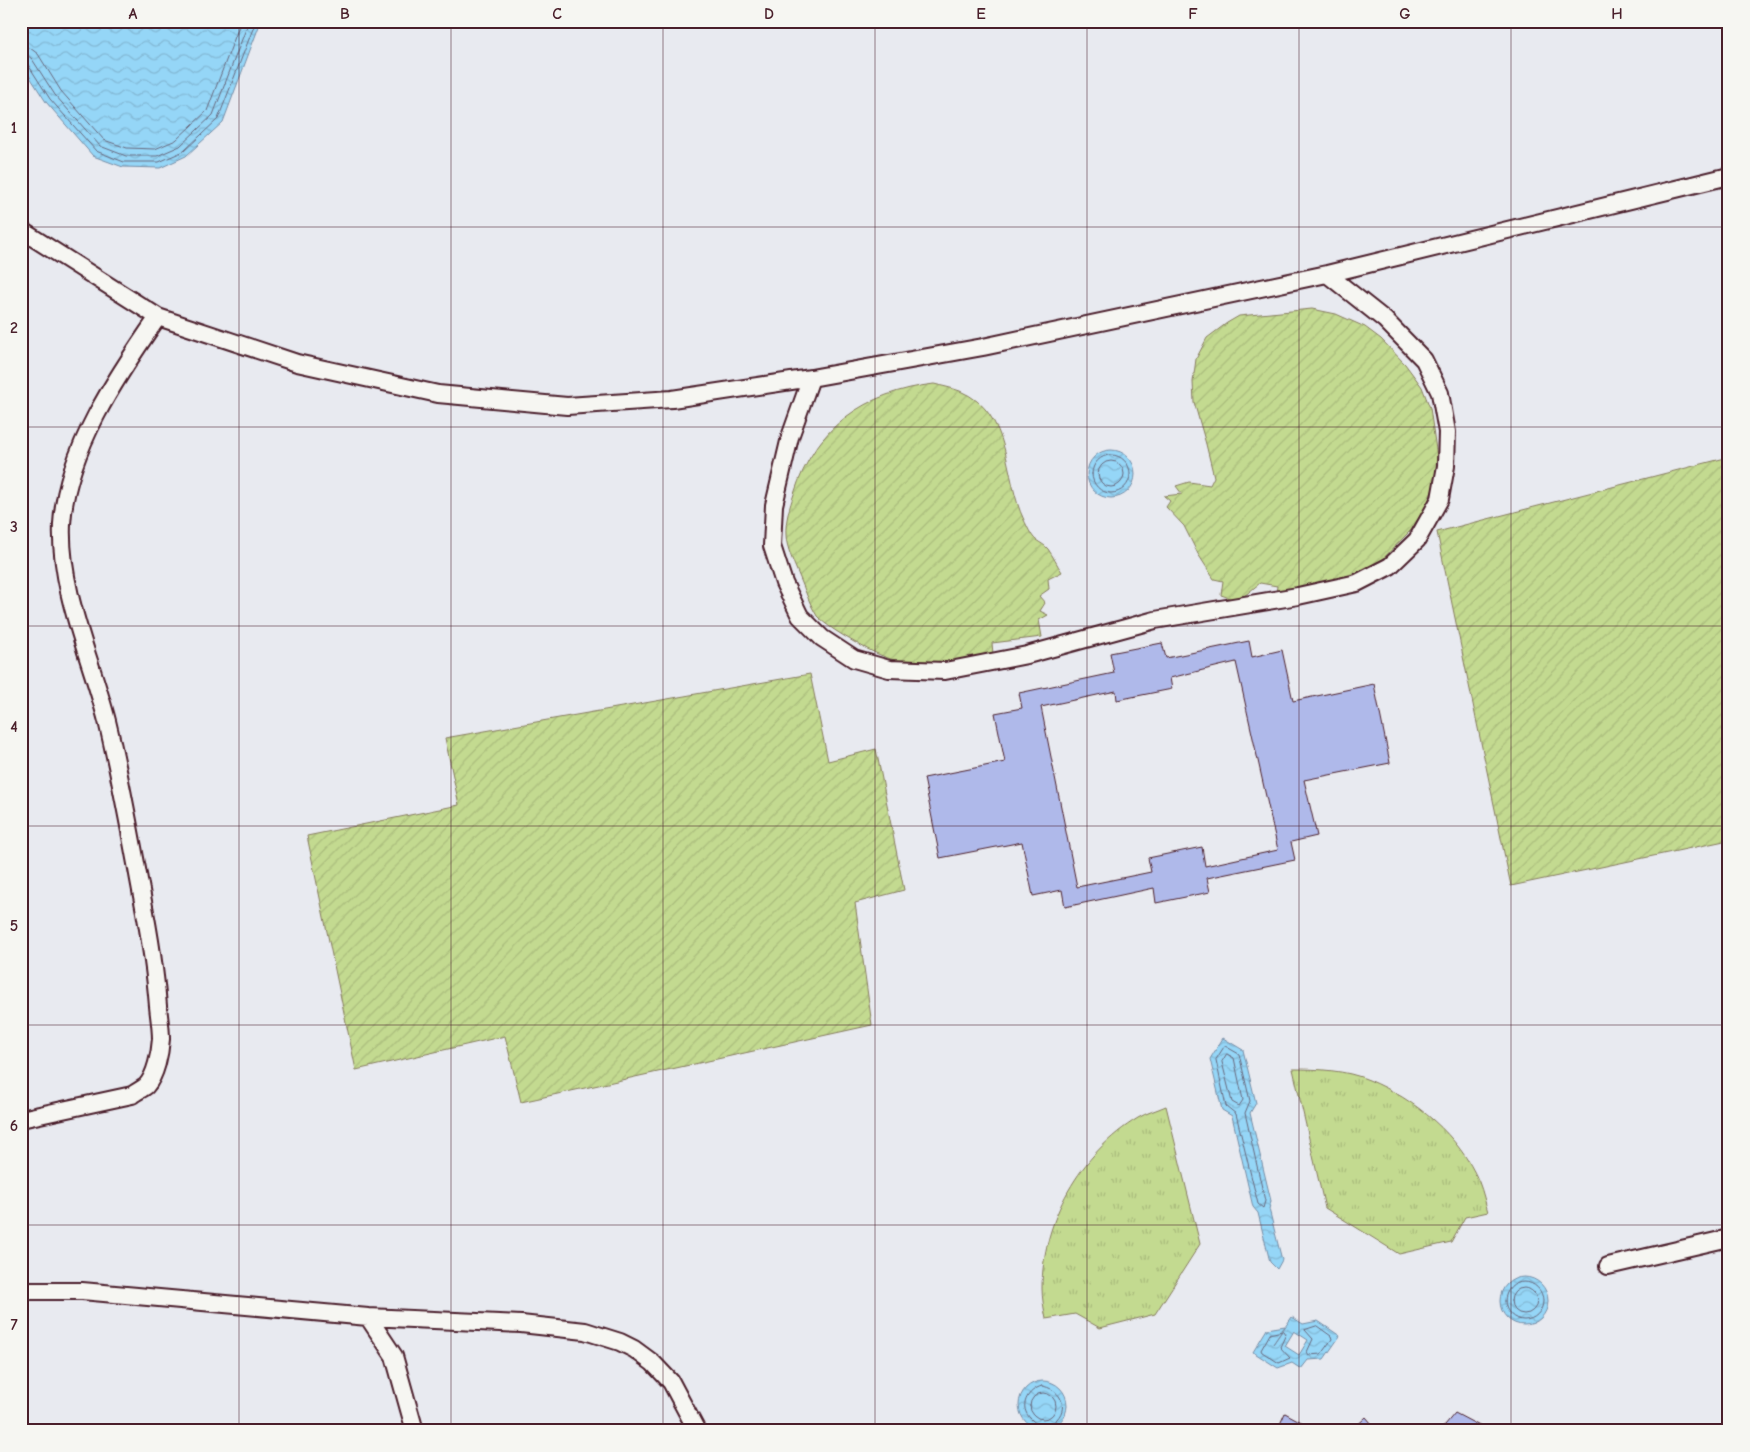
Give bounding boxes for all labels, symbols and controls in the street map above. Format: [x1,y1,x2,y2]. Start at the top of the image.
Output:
text: A [129,5,138,23]
text: B [340,5,350,23]
text: C [552,5,562,23]
text: D [764,5,774,23]
text: E [976,5,986,23]
text: F [1188,5,1198,23]
text: G [1399,5,1411,23]
text: H [1611,5,1623,23]
text: 1 [11,119,17,137]
text: 2 [10,319,18,337]
text: 3 [10,518,18,536]
text: 4 [10,718,18,736]
text: 5 [10,917,18,935]
text: 6 [10,1117,18,1135]
text: 7 [10,1316,18,1334]

